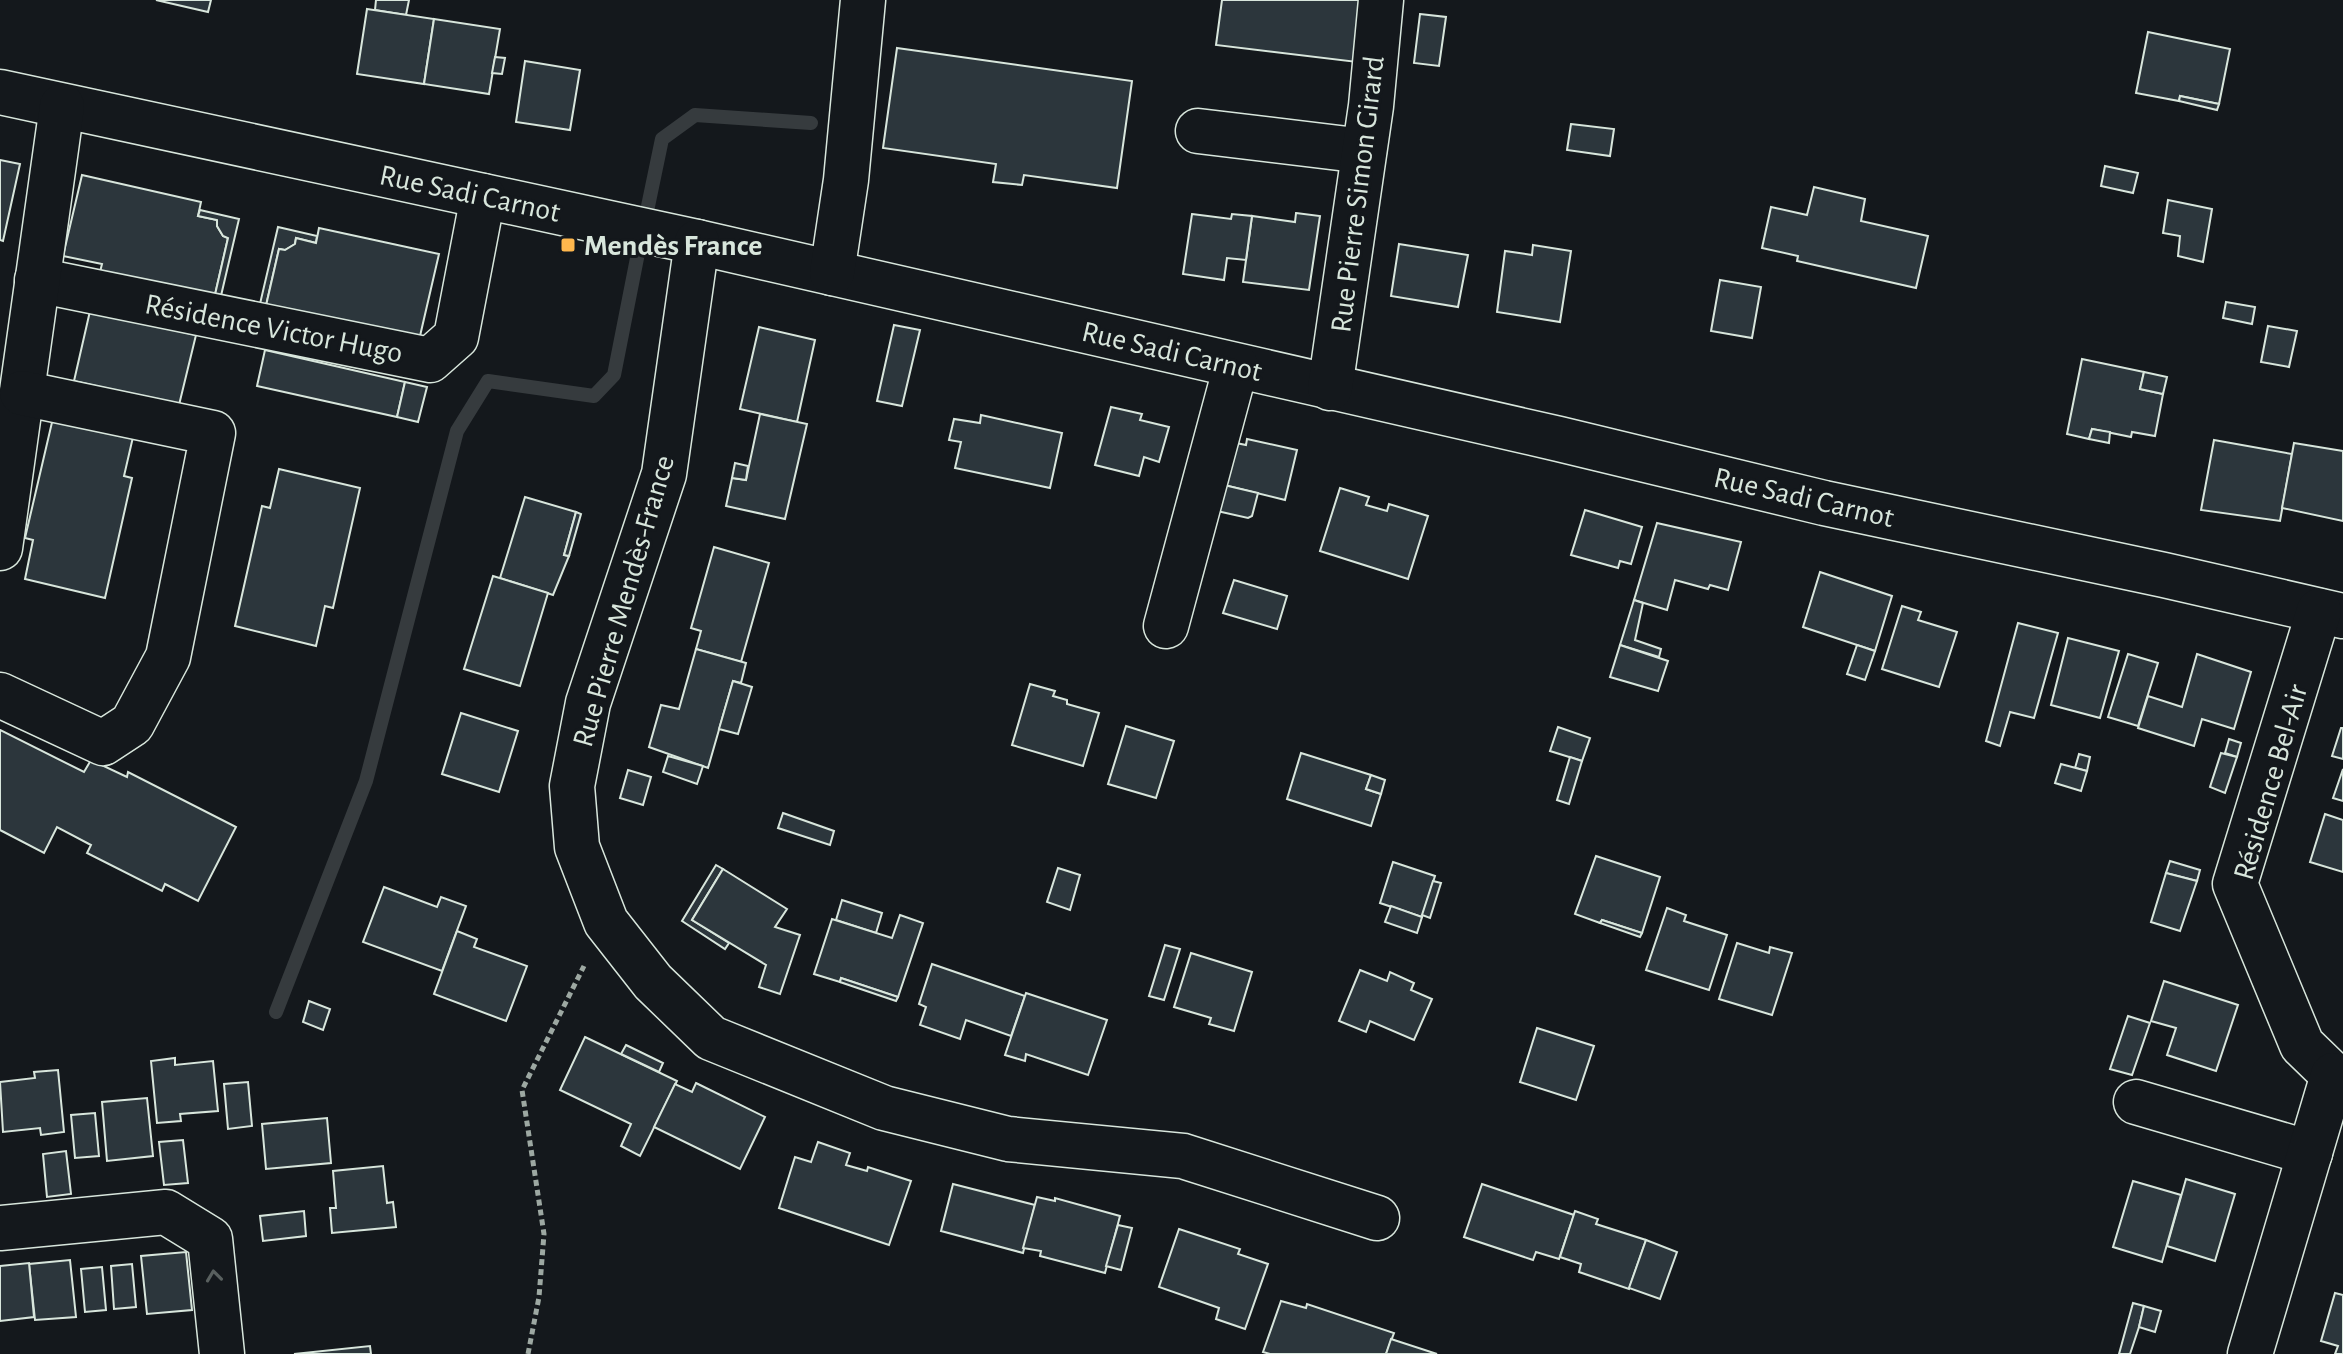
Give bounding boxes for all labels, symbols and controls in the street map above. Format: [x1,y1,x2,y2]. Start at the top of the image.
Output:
street label: Rue Pierre Simon Girard [1326,54,1390,334]
street label: Rue Sadi Carnot [377,160,563,228]
place label: Mendès France [584,231,762,261]
marker: Mendès France [559,236,577,254]
street label: Résidence Victor Hugo [142,289,405,369]
street label: Rue Sadi Carnot [1079,317,1265,387]
street label: Rue Pierre Mendès-France [568,452,680,750]
street label: Rue Sadi Carnot [1711,463,1897,533]
street label: Résidence Bel-Air [2229,681,2313,883]
one-way arrow [206,1270,223,1283]

